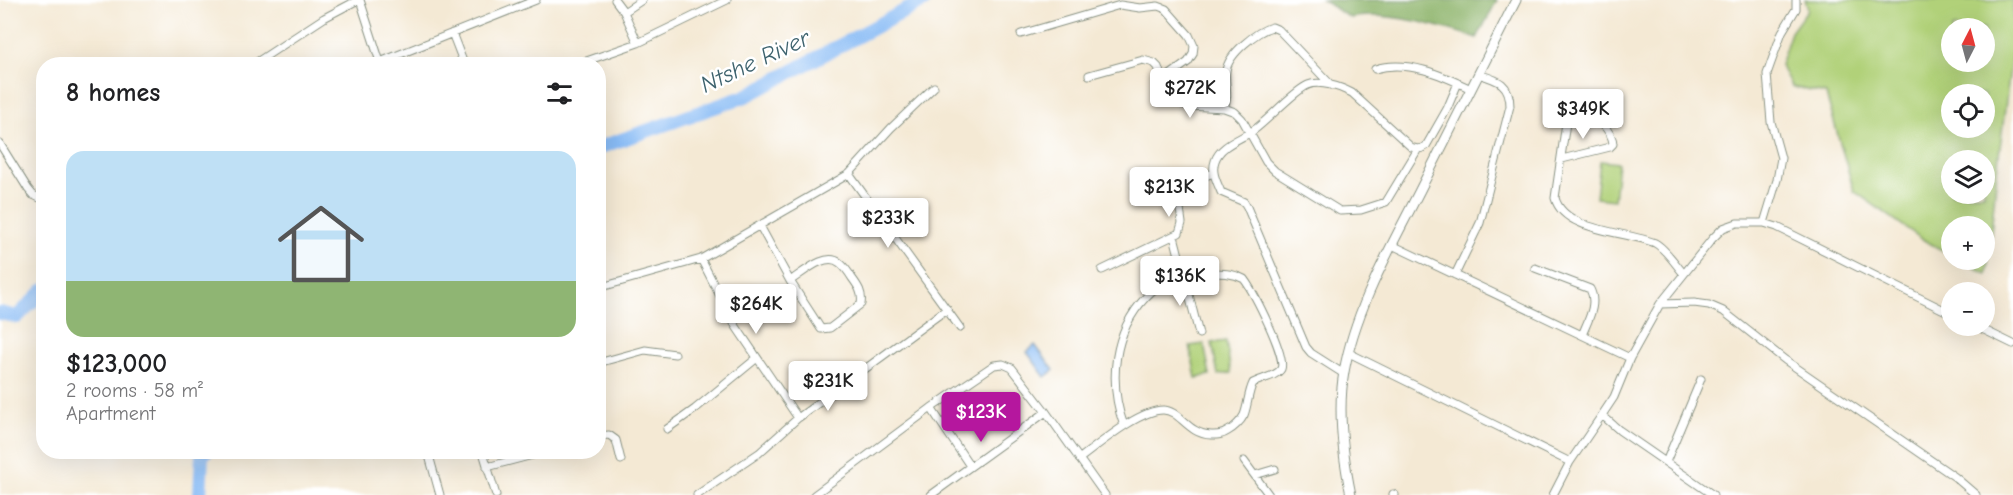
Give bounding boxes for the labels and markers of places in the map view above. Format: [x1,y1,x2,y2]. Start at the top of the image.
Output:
pin: $272K [1148,68,1232,119]
pin: $349K [1541,89,1625,140]
pin: $213K [1127,167,1211,218]
pin: $233K [846,198,930,249]
pin: $136K [1138,256,1222,307]
pin: $264K [714,284,798,335]
pin: $231K [786,361,870,412]
pin: $123K [939,392,1023,443]

